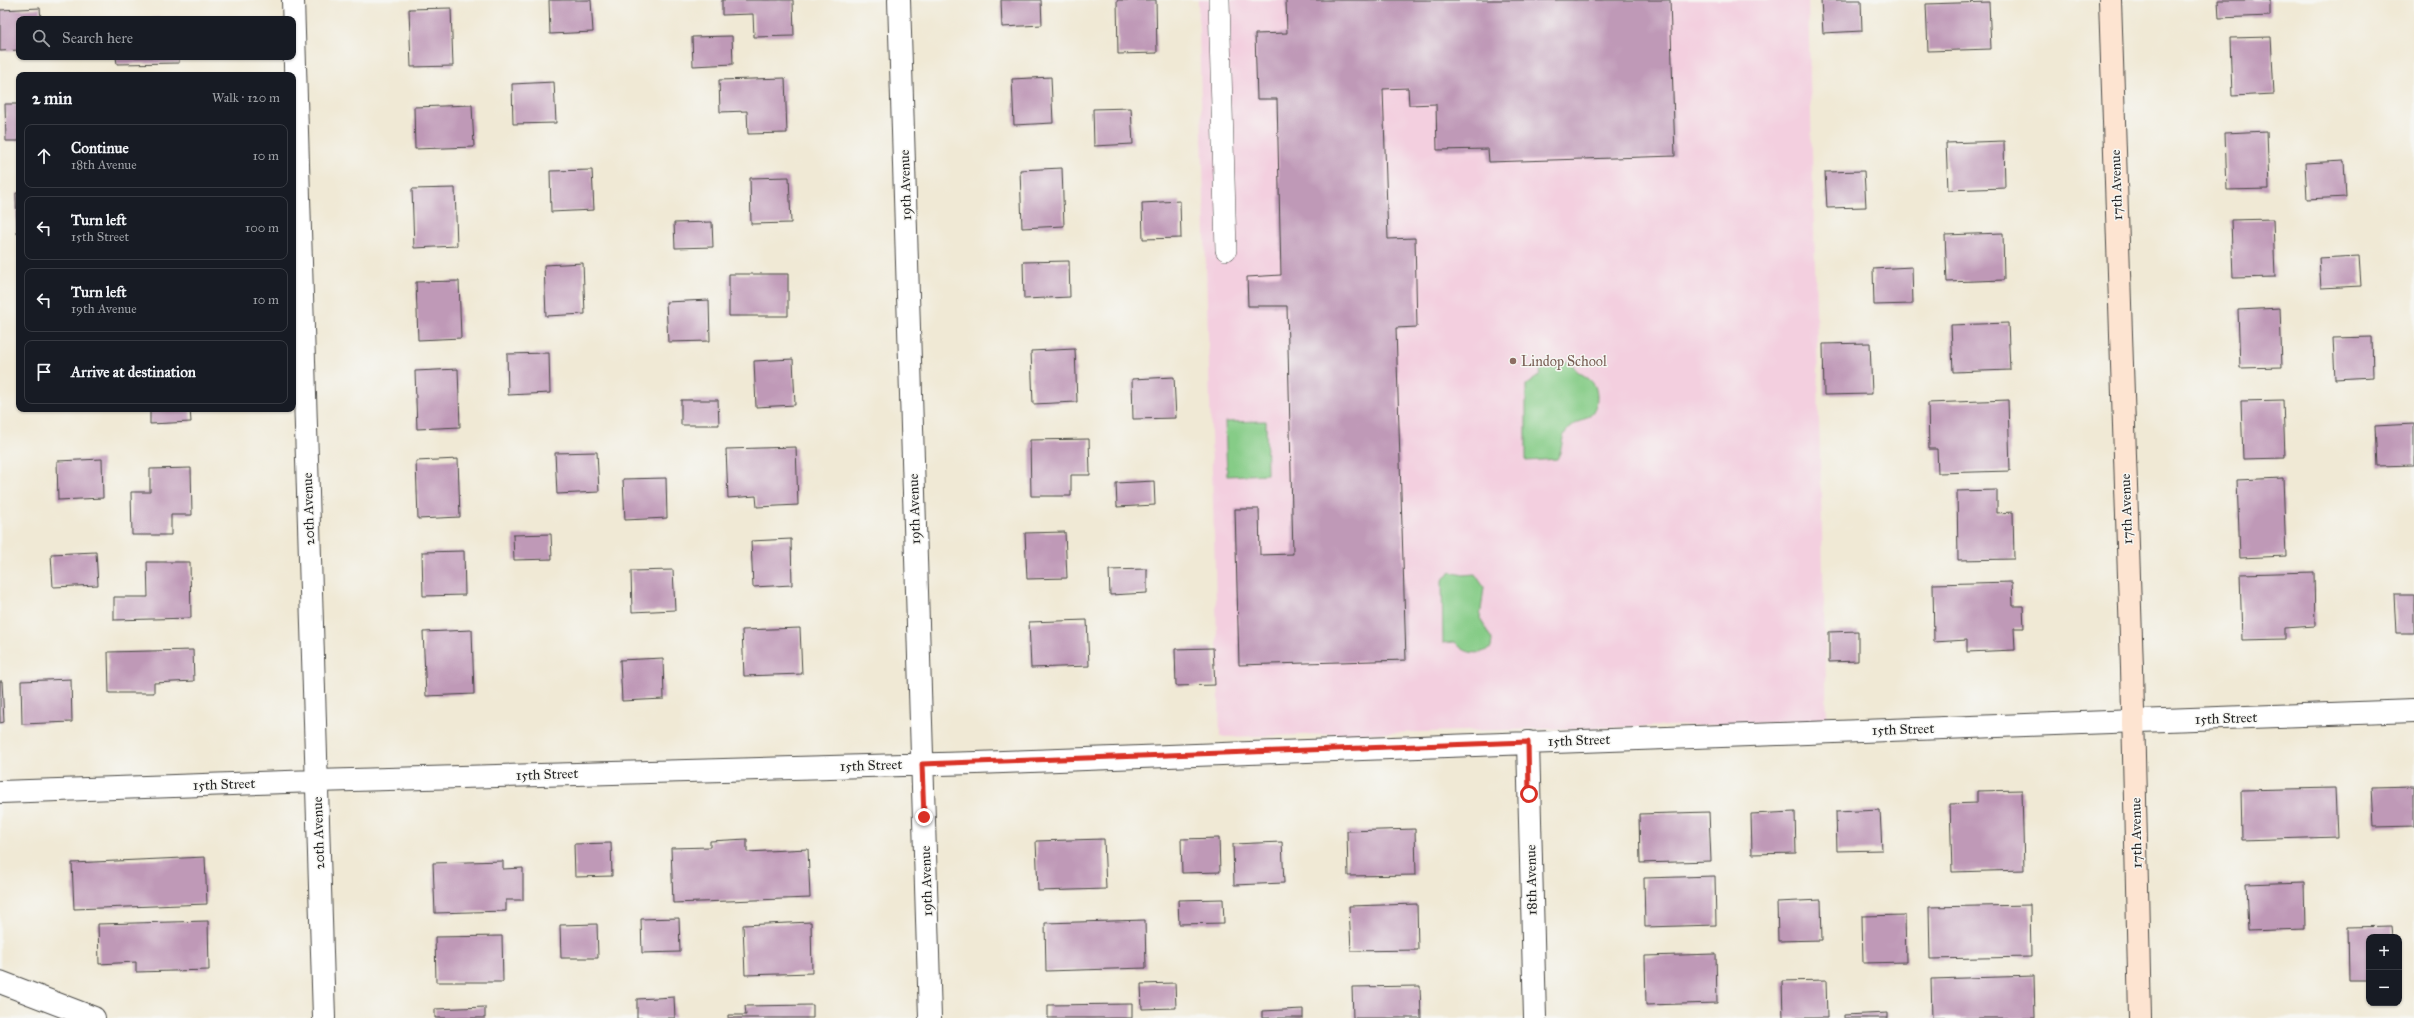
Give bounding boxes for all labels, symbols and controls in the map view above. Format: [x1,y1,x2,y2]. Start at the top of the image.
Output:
search box [16,16,296,60]
icon: search [30,27,52,49]
text: Search here [62,29,133,47]
text: 2 min [32,88,72,109]
text: Walk · 120 m [212,90,280,106]
text: Continue [71,139,129,157]
icon: ahead [33,145,55,167]
text: 10 m [253,148,279,164]
street label: 19th Avenue [896,149,915,221]
street label: 17th Avenue [2107,149,2126,221]
text: 18th Avenue [71,157,137,173]
text: Turn left [71,211,127,229]
icon: left [33,217,55,239]
text: 100 m [245,220,279,236]
text: 15th Street [71,229,129,245]
text: Turn left [71,283,127,301]
icon: left [33,289,55,311]
text: 10 m [253,292,279,308]
text: 19th Avenue [71,301,137,317]
place label: Lindop School [1521,353,1607,370]
marker: Lindop School [1508,356,1518,366]
icon: arrive [33,361,55,383]
text: Arrive at destination [71,363,196,381]
street label: 20th Avenue [299,472,318,546]
street label: 19th Avenue [905,473,924,545]
street label: 17th Avenue [2117,473,2136,545]
street label: 15th Street [2195,709,2258,728]
street label: 15th Street [1872,720,1935,739]
street label: 15th Street [1548,731,1611,750]
street label: 15th Street [840,756,903,775]
street label: 15th Street [516,765,579,784]
street label: 15th Street [193,775,256,794]
route start [1520,785,1538,803]
street label: 20th Avenue [309,796,328,870]
street label: 17th Avenue [2127,797,2146,869]
route end [915,808,933,826]
street label: 18th Avenue [1522,844,1541,916]
street label: 19th Avenue [917,845,936,917]
map controls [2366,934,2402,1006]
button: + [2366,934,2402,970]
button: − [2366,970,2402,1006]

